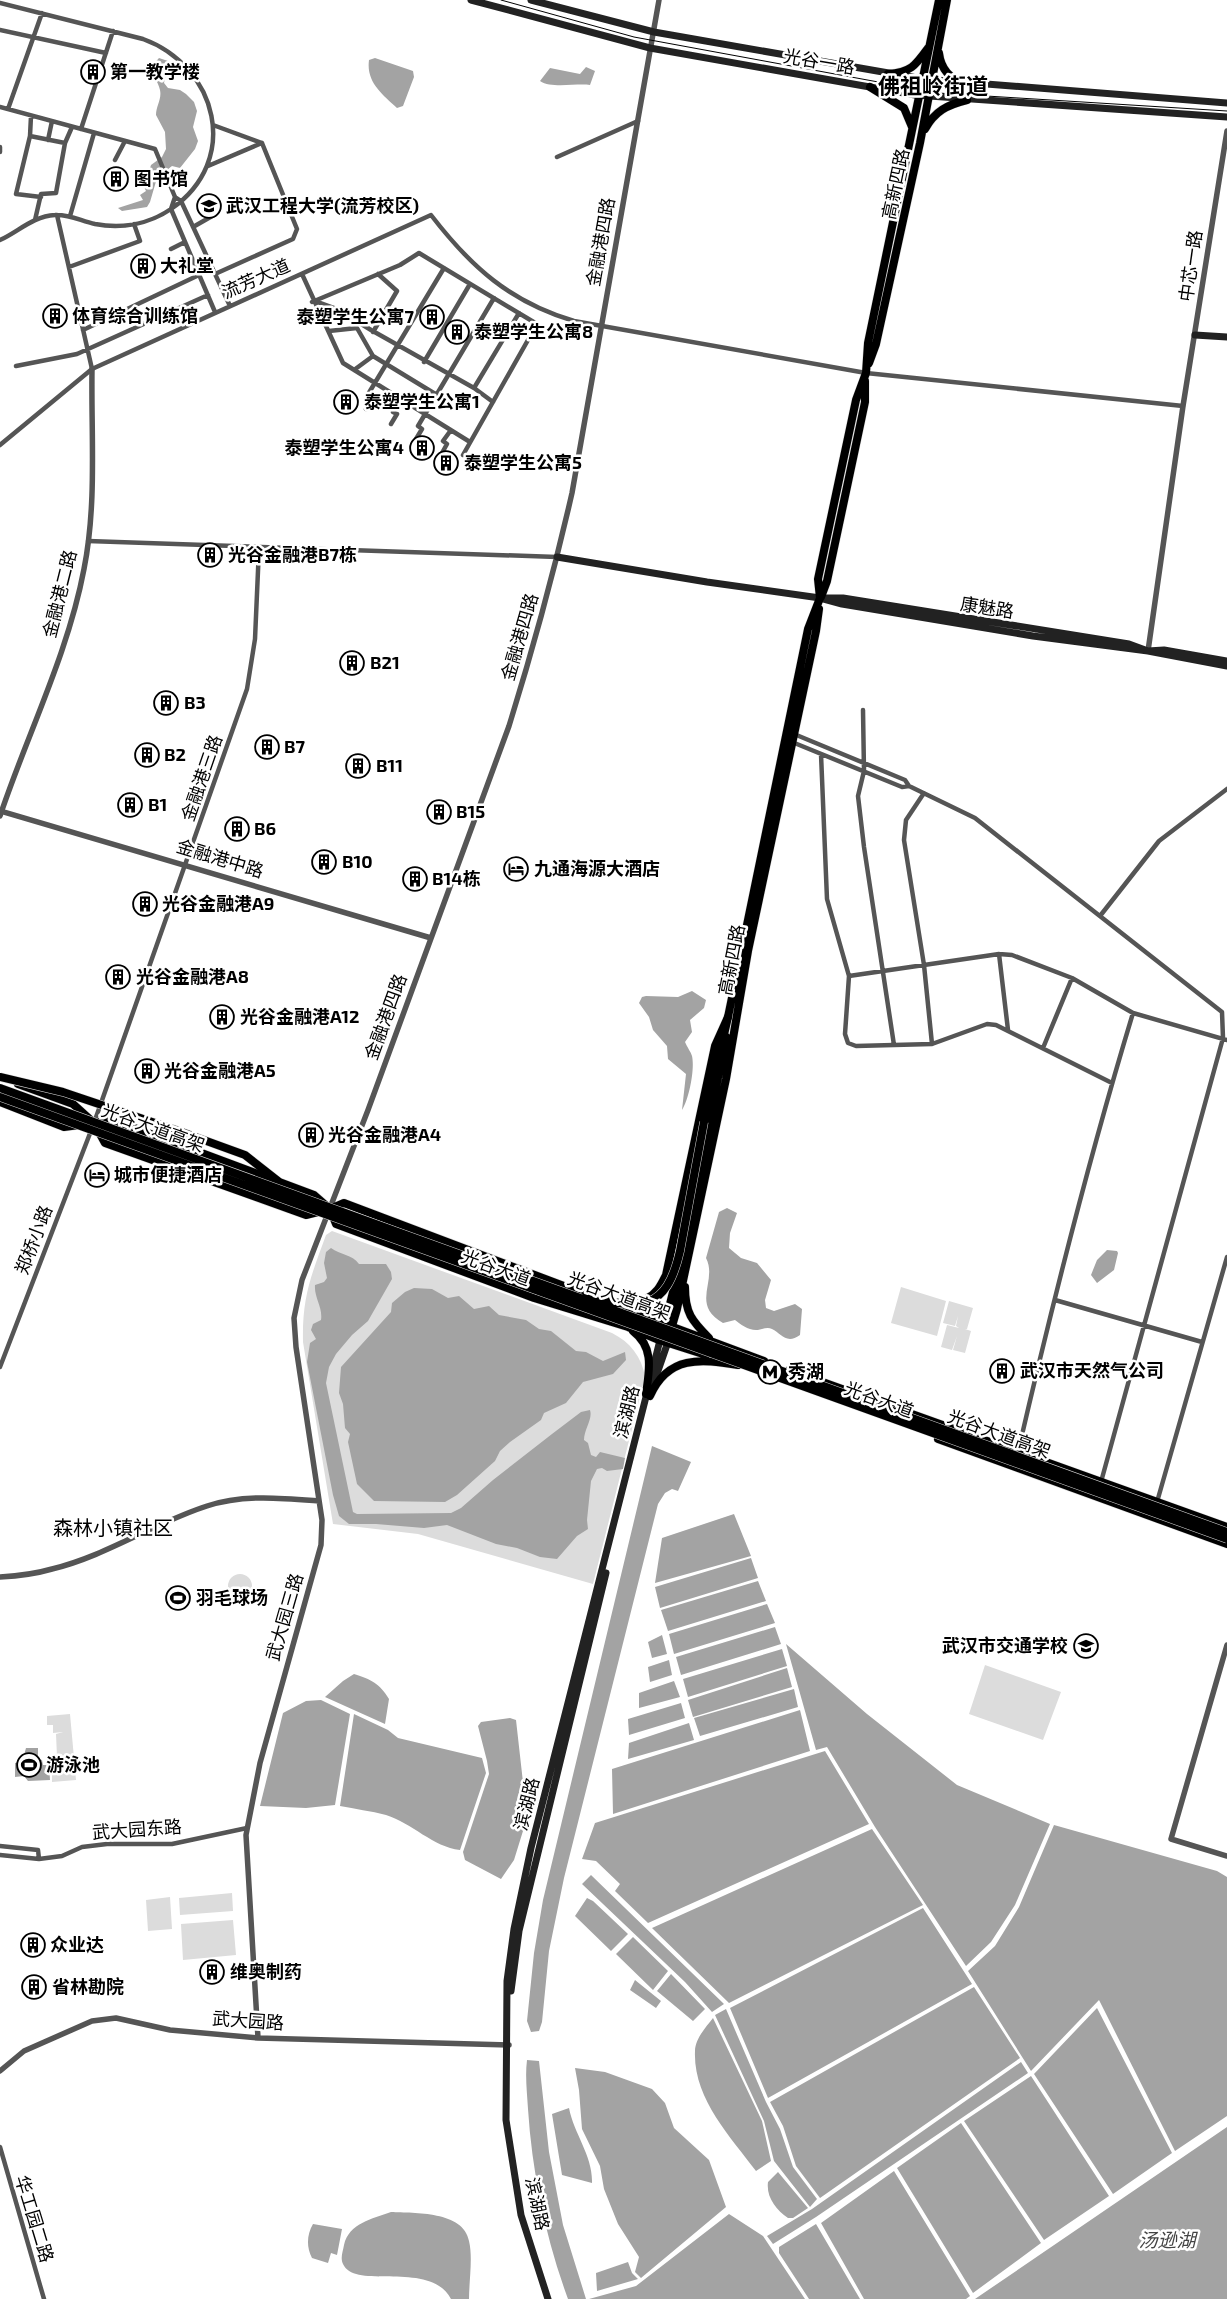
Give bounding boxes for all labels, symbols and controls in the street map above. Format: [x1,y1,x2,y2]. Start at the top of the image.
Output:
street label: 光谷一路 [782,44,857,78]
building icon: 第一教学楼 [80,59,106,85]
place label: 第一教学楼 [110,60,200,82]
district label: 佛祖岭街道 [878,72,988,98]
street label: 高新四路 [877,146,913,221]
building icon: 图书馆 [103,166,129,192]
place label: 图书馆 [134,167,188,189]
school or university icon: 武汉工程大学(流芳校区) [196,193,222,219]
place label: 武汉工程大学(流芳校区) [226,194,419,216]
street label: 金融港四路 [581,196,619,288]
street label: 中芯一路 [1174,229,1206,303]
building icon: 大礼堂 [130,253,156,279]
street label: 流芳大道 [218,253,293,303]
place label: 大礼堂 [160,254,214,276]
building icon: 体育综合训练馆 [42,303,68,329]
place label: 体育综合训练馆 [72,304,198,326]
building icon: 泰塑学生公寓7 [419,304,445,330]
place label: 泰塑学生公寓7 [296,305,414,327]
building icon: 泰塑学生公寓8 [444,319,470,345]
place label: 泰塑学生公寓8 [474,320,593,342]
building icon: 泰塑学生公寓1 [333,389,359,415]
place label: 泰塑学生公寓1 [364,390,480,412]
building icon: 泰塑学生公寓4 [409,435,435,461]
place label: 泰塑学生公寓4 [285,436,404,458]
building icon: 泰塑学生公寓5 [433,450,459,476]
place label: 泰塑学生公寓5 [464,451,582,473]
building icon: 光谷金融港B7栋 [197,542,223,568]
place label: 光谷金融港B7栋 [228,543,357,565]
street label: 金融港二路 [37,547,81,640]
street label: 金融港四路 [496,590,542,683]
street label: 康魅路 [959,592,1016,622]
building icon: B21 [339,650,365,676]
place label: B21 [370,651,400,673]
building icon: B3 [153,690,179,716]
place label: B3 [184,691,206,713]
street label: 金融港三路 [176,732,226,824]
building icon: B7 [254,734,280,760]
place label: B7 [284,735,306,757]
building icon: B2 [134,742,160,768]
place label: B2 [164,743,186,765]
building icon: B11 [345,753,371,779]
place label: B11 [376,754,403,776]
building icon: B1 [117,792,143,818]
place label: B1 [148,793,167,815]
building icon: B15 [426,799,452,825]
place label: B15 [456,800,485,822]
building icon: B6 [224,816,250,842]
place label: B6 [254,817,276,839]
street label: 金融港中路 [174,834,267,882]
building icon: B10 [311,849,337,875]
place label: B10 [342,850,373,872]
hotel icon: 九通海源大酒店 [503,856,529,882]
place label: 九通海源大酒店 [534,857,660,879]
building icon: B14栋 [402,866,428,892]
place label: B14栋 [432,867,481,889]
building icon: 光谷金融港A9 [132,891,158,917]
place label: 光谷金融港A9 [162,892,274,914]
street label: 高新四路 [713,922,749,997]
building icon: 光谷金融港A8 [105,964,131,990]
place label: 光谷金融港A8 [136,965,249,987]
street label: 金融港四路 [359,971,411,1063]
building icon: 光谷金融港A12 [209,1004,235,1030]
place label: 光谷金融港A12 [240,1005,359,1027]
building icon: 光谷金融港A5 [134,1058,160,1084]
place label: 光谷金融港A5 [164,1059,276,1081]
street label: 光谷大道高架 [99,1098,208,1156]
building icon: 光谷金融港A4 [298,1122,324,1148]
place label: 光谷金融港A4 [328,1123,441,1145]
hotel icon: 城市便捷酒店 [84,1162,110,1188]
place label: 城市便捷酒店 [114,1163,222,1185]
street label: 郑桥小路 [10,1202,56,1277]
street label: 光谷大道 [459,1244,534,1290]
street label: 光谷大道高架 [565,1266,674,1324]
building icon: 武汉市天然气公司 [989,1358,1015,1384]
metro station icon: 秀湖 [757,1359,783,1385]
place label: 武汉市天然气公司 [1020,1359,1164,1381]
place label: 秀湖 [788,1360,824,1382]
street label: 光谷大道 [842,1376,917,1422]
street label: 滨湖路 [609,1383,643,1441]
street label: 光谷大道高架 [945,1404,1054,1462]
district label: 森林小镇社区 [53,1515,173,1539]
street label: 武大园三路 [261,1570,307,1663]
sports icon: 羽毛球场 [165,1585,191,1611]
place label: 羽毛球场 [196,1586,268,1608]
school or university icon: 武汉市交通学校 [1073,1633,1099,1659]
place label: 武汉市交通学校 [942,1634,1068,1656]
sports icon: 游泳池 [16,1752,42,1778]
place label: 游泳池 [46,1753,100,1775]
street label: 滨湖路 [509,1775,543,1833]
street label: 武大园东路 [91,1815,183,1843]
building icon: 众业达 [20,1932,46,1958]
place label: 众业达 [50,1933,104,1955]
building icon: 维奥制药 [199,1959,225,1985]
place label: 维奥制药 [230,1960,302,1982]
building icon: 省林勘院 [21,1974,47,2000]
place label: 省林勘院 [52,1975,124,1997]
street label: 武大园路 [211,2007,285,2033]
street label: 华工园二路 [11,2172,59,2265]
street label: 滨湖路 [522,2175,554,2232]
water label: 汤逊湖 [1138,2228,1198,2251]

